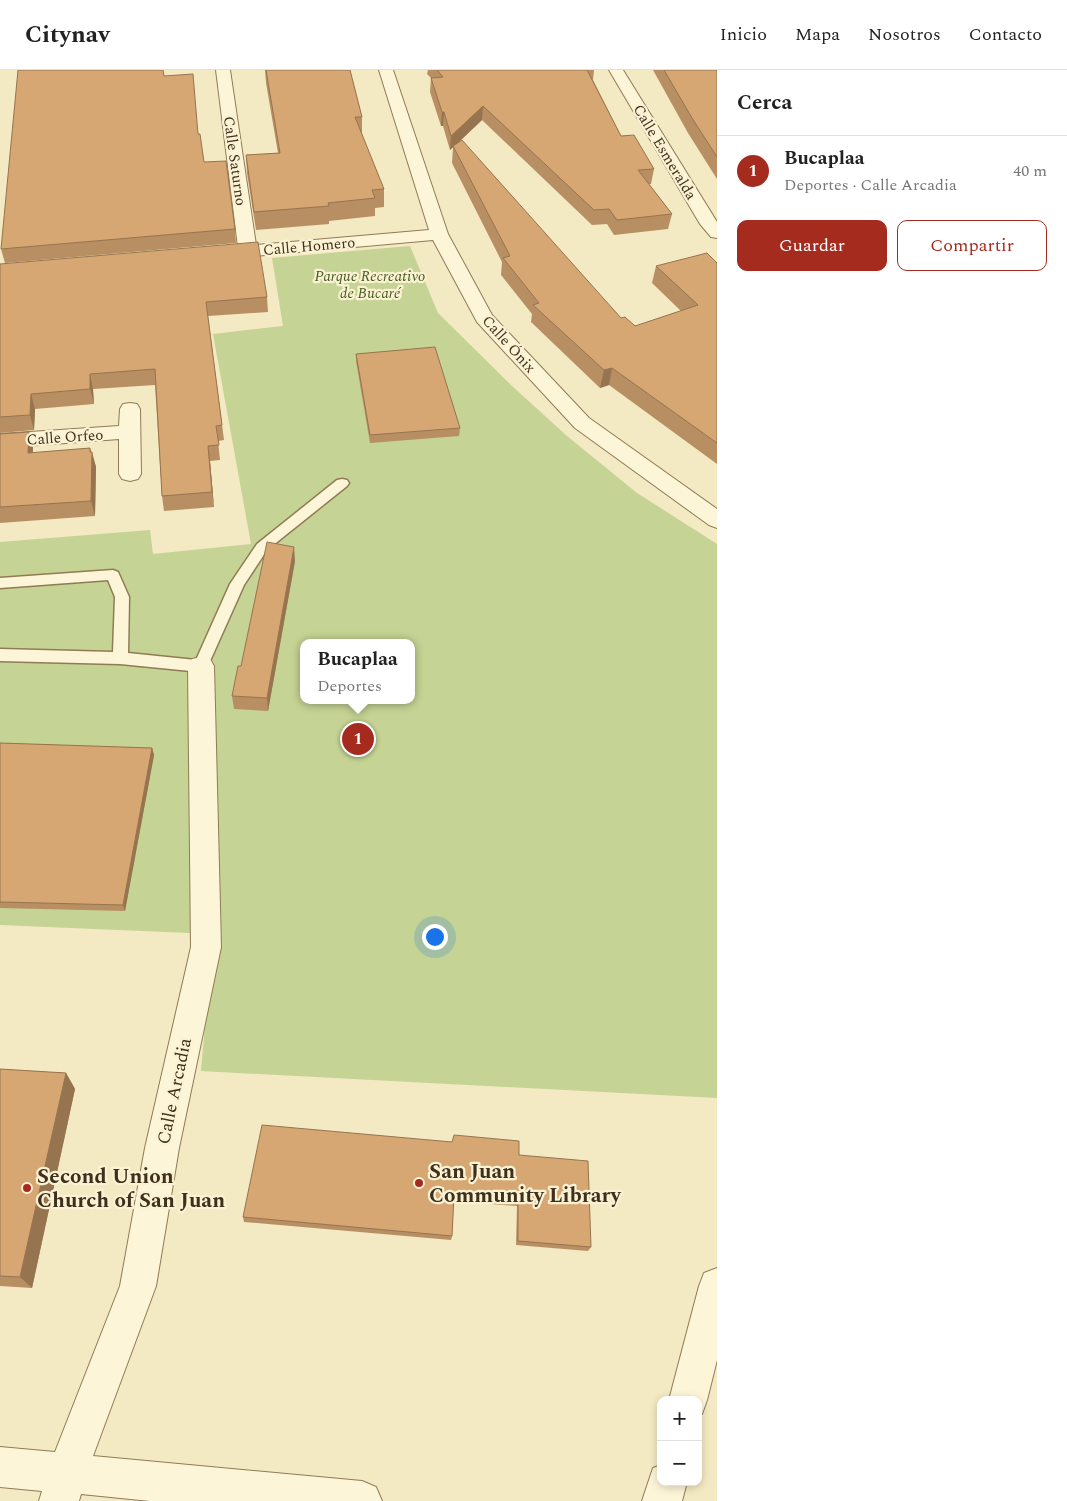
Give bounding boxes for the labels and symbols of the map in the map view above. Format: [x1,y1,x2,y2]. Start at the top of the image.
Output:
street label: Calle Esmeralda [627,100,703,205]
street label: Calle Saturno [217,115,252,207]
street label: Calle Homero [262,231,356,262]
park label: Parque Recreativo de Bucaré [315,265,425,305]
street label: Calle Ónix [476,310,541,379]
street label: Calle Orfeo [26,423,104,452]
pin: 1 [342,720,374,758]
your location [422,924,448,950]
street label: Calle Arcadia [150,1035,199,1147]
place label: San Juan Community Library [429,1156,622,1212]
place label: Second Union Church of San Juan [37,1161,225,1217]
marker: San Juan Community Library [413,1177,425,1189]
marker: Second Union Church of San Juan [21,1182,33,1194]

